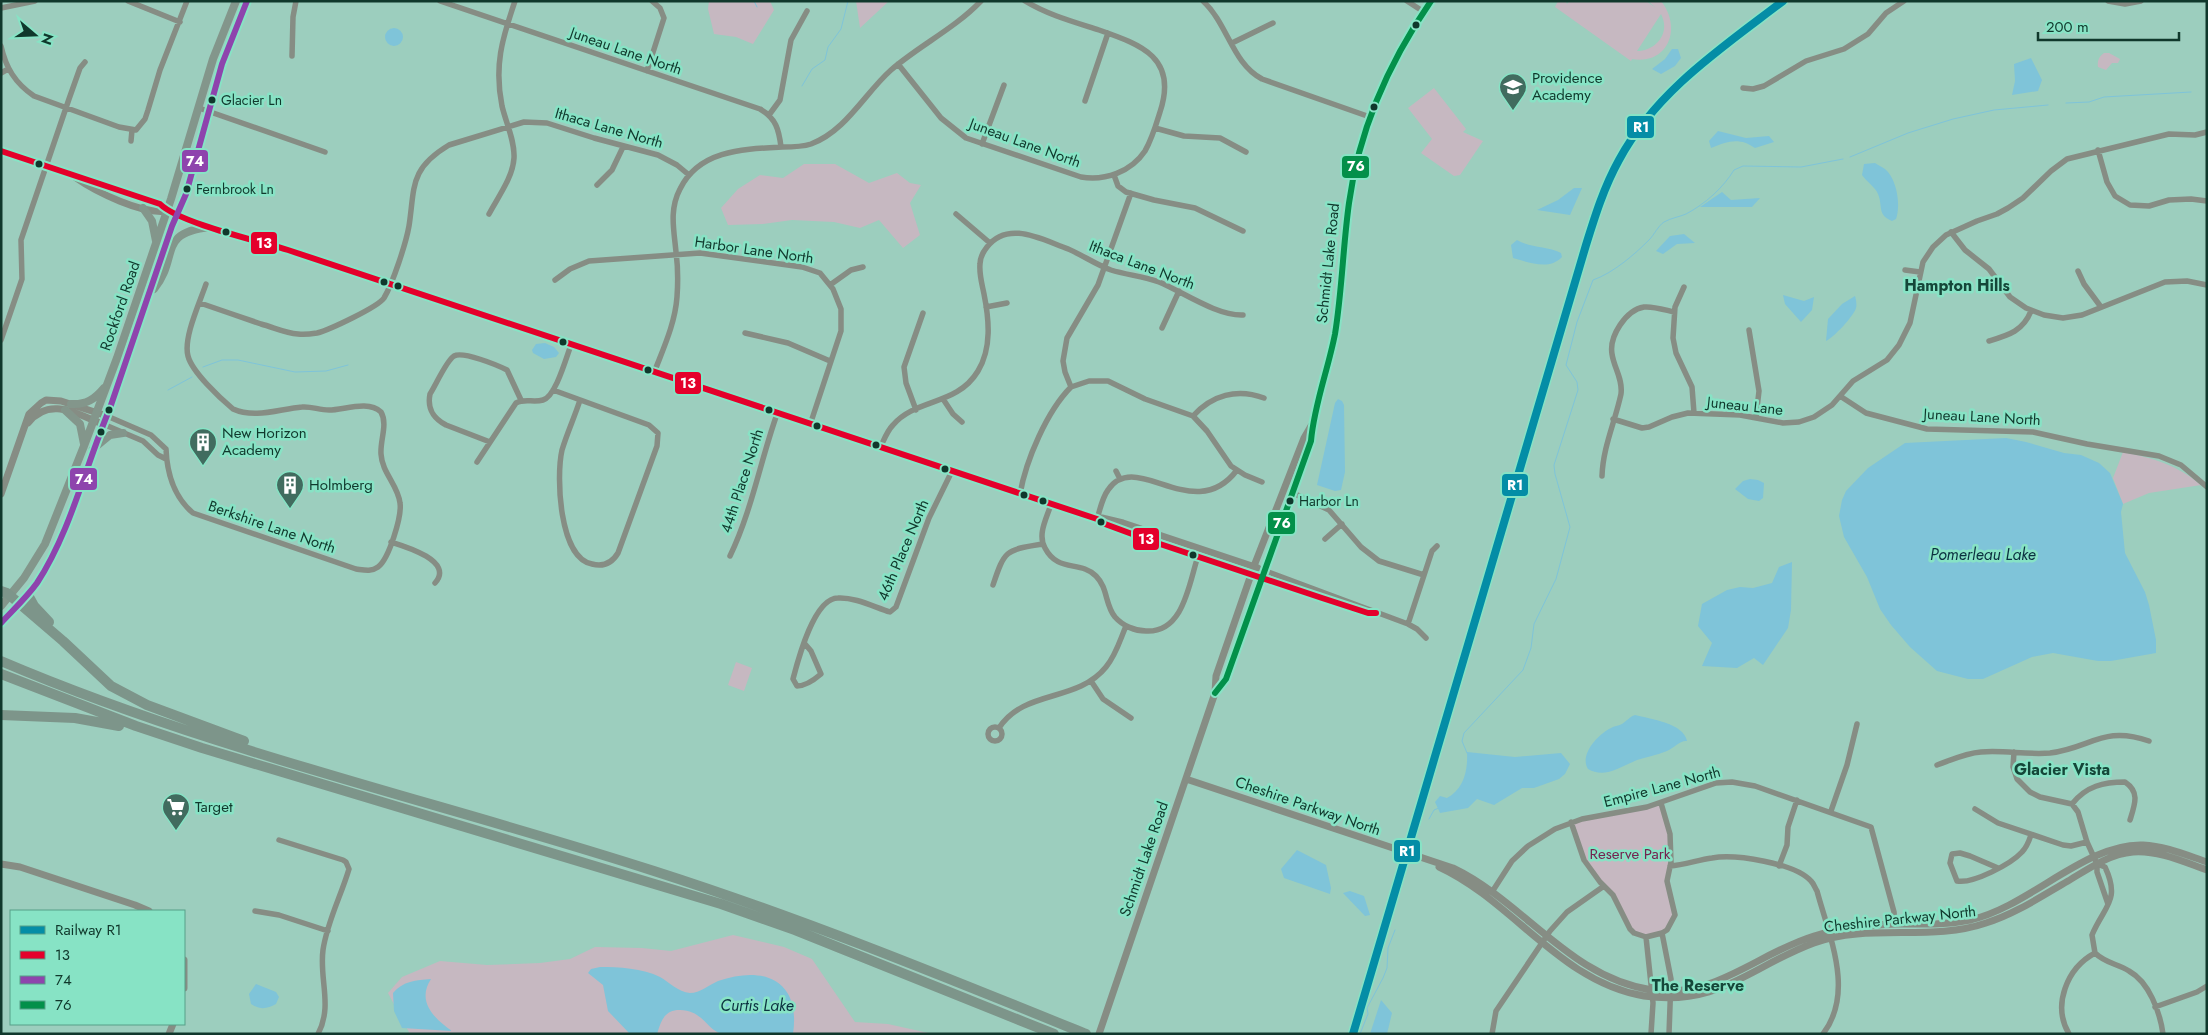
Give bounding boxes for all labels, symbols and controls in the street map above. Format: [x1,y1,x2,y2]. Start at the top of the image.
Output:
north arrow [10,10,60,60]
scale bar [2038,10,2179,42]
text: 200 m [2046,16,2089,38]
unlabelled marker [1411,20,1421,30]
street label: Juneau Lane North [565,21,685,80]
text: N [36,31,59,48]
place label: Providence Academy [1532,67,1603,106]
school or university icon: Providence Academy [1498,72,1528,111]
place label: Glacier Ln [221,90,282,110]
marker: Glacier Ln [207,95,217,105]
street label: Ithaca Lane North [552,102,666,154]
unlabelled marker [1369,102,1379,112]
street label: Juneau Lane North [964,112,1084,173]
line badge: R1 [1626,115,1655,139]
text: R1 [1633,117,1649,137]
line badge: 74 [181,149,209,173]
text: 74 [186,151,204,171]
line badge: 76 [1341,155,1370,179]
text: 76 [1347,156,1365,176]
unlabelled marker [34,159,44,169]
place label: Fernbrook Ln [196,179,274,199]
marker: Fernbrook Ln [182,184,192,194]
street label: Schmidt Lake Road [1311,202,1345,324]
unlabelled marker [221,227,231,237]
line badge: 13 [250,231,278,255]
street label: Harbor Lane North [693,231,815,269]
text: 13 [256,233,272,253]
street label: Ithaca Lane North [1086,235,1198,295]
street label: Rockford Road [94,258,146,354]
district label: Hampton Hills [1904,274,2010,297]
unlabelled marker [379,277,389,287]
unlabelled marker [393,281,403,291]
unlabelled marker [558,337,568,347]
unlabelled marker [643,365,653,375]
line badge: 13 [674,371,702,395]
text: 13 [680,373,696,393]
street label: Juneau Lane [1704,391,1784,421]
street label: Juneau Lane North [1921,403,2041,431]
unlabelled marker [104,405,114,415]
unlabelled marker [764,405,774,415]
unlabelled marker [812,421,822,431]
place label: New Horizon Academy [222,422,307,461]
street label: 44th Place North [715,426,769,536]
unlabelled marker [96,427,106,437]
building icon: New Horizon Academy [188,427,218,466]
unlabelled marker [871,440,881,450]
unlabelled marker [940,464,950,474]
line badge: 74 [69,467,98,491]
text: 74 [75,469,93,489]
building icon: Holmberg [275,470,305,509]
line badge: R1 [1501,473,1529,497]
place label: Holmberg [309,474,373,496]
text: R1 [1507,475,1523,495]
unlabelled marker [1019,490,1029,500]
place label: Harbor Ln [1299,491,1359,511]
street label: Berkshire Lane North [205,495,339,559]
street label: 46th Place North [872,496,934,604]
unlabelled marker [1038,496,1048,506]
marker: Harbor Ln [1285,496,1295,506]
line badge: 76 [1267,511,1296,535]
text: 76 [1273,513,1291,533]
unlabelled marker [1096,517,1106,527]
line badge: 13 [1132,527,1160,551]
text: 13 [1138,529,1154,549]
water label: Pomerleau Lake [1930,543,2036,566]
unlabelled marker [1188,550,1198,560]
district label: Glacier Vista [2014,758,2110,781]
street label: Empire Lane North [1601,761,1723,813]
street label: Cheshire Parkway North [1232,771,1384,841]
supermarket icon: Target [161,792,191,831]
place label: Target [195,796,233,818]
street label: Schmidt Lake Road [1114,798,1174,920]
line badge: R1 [1393,839,1421,863]
text: R1 [1399,841,1415,861]
park label: Reserve Park [1590,843,1671,865]
street label: Cheshire Parkway North [1823,900,1977,938]
legend [10,910,185,1025]
text: Railway R1 [55,919,122,941]
text: 13 [55,944,70,966]
text: 74 [55,969,72,991]
district label: The Reserve [1652,974,1744,997]
text: 76 [55,994,72,1016]
water label: Curtis Lake [720,994,794,1017]

